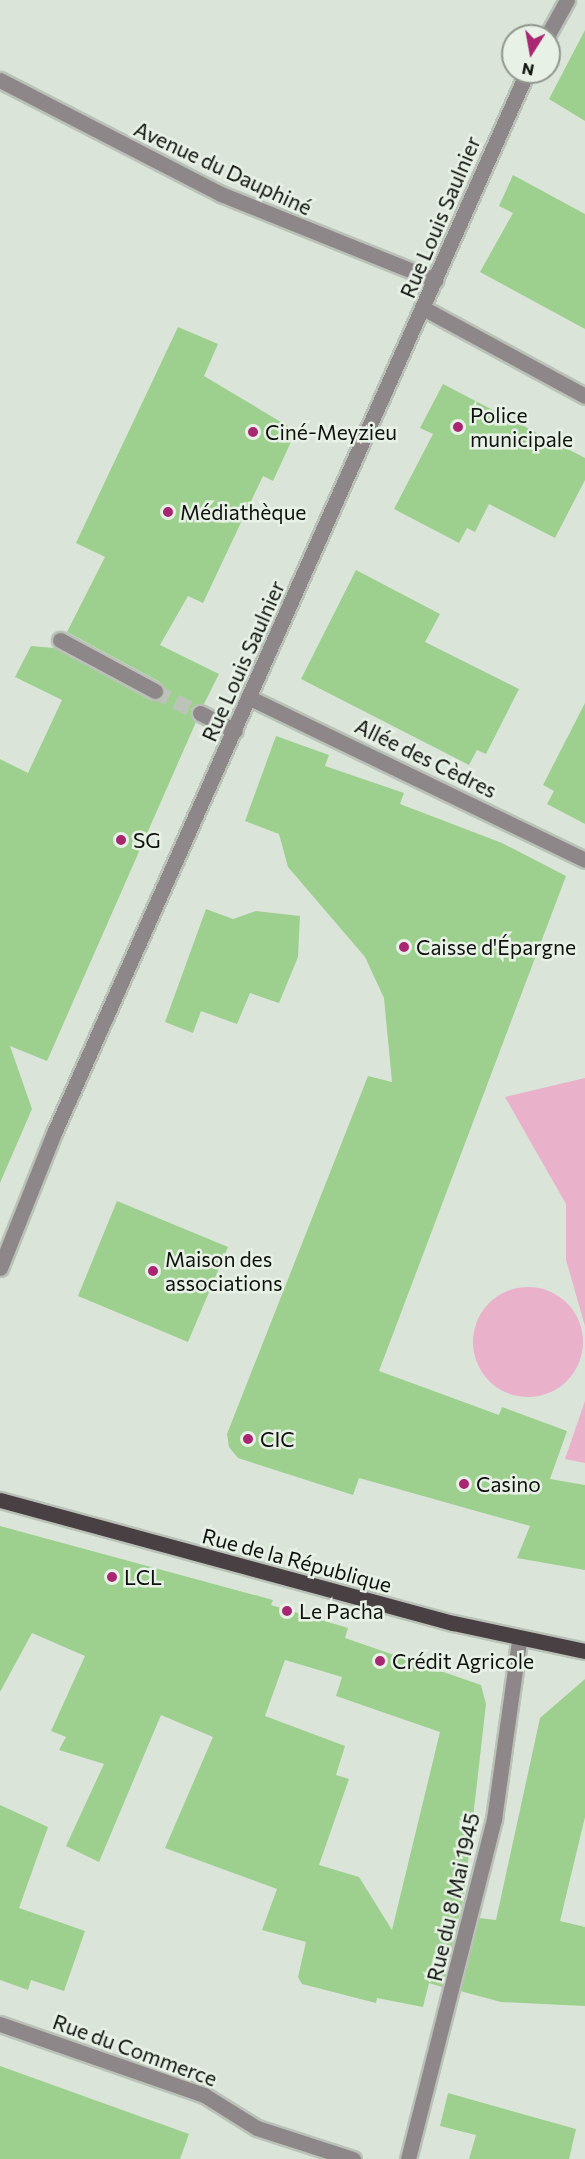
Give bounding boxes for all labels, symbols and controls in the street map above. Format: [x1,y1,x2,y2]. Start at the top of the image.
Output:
north arrow [501,24,561,84]
text: N [520,60,536,81]
street label: Avenue du Dauphiné [130,116,316,220]
street label: Rue Louis Saulnier [395,132,485,302]
place label: Police municipale [470,402,573,452]
place label: Ciné-Meyzieu [265,419,397,445]
marker: Police municipale [451,420,465,434]
marker: Ciné-Meyzieu [246,425,260,439]
place label: Médiathèque [180,499,306,525]
marker: Médiathèque [161,505,175,519]
street label: Rue Louis Saulnier [196,577,290,745]
street label: Allée des Cèdres [351,713,501,803]
place label: SG [133,827,161,853]
marker: SG [114,833,128,847]
place label: Caisse d'Épargne [416,934,576,960]
marker: Caisse d'Épargne [397,940,411,954]
place label: Maison des associations [165,1246,283,1296]
marker: Maison des associations [146,1264,160,1278]
place label: CIC [260,1426,295,1452]
marker: CIC [241,1432,255,1446]
place label: Casino [476,1471,541,1497]
marker: Casino [457,1477,471,1491]
street label: Rue de la République [199,1523,395,1597]
place label: LCL [124,1564,162,1590]
marker: LCL [105,1570,119,1584]
place label: Le Pacha [299,1598,384,1624]
marker: Le Pacha [280,1604,294,1618]
place label: Crédit Agricole [392,1648,534,1674]
marker: Crédit Agricole [373,1654,387,1668]
street label: Rue du 8 Mai 1945 [421,1810,485,1984]
street label: Rue du Commerce [49,2009,221,2091]

